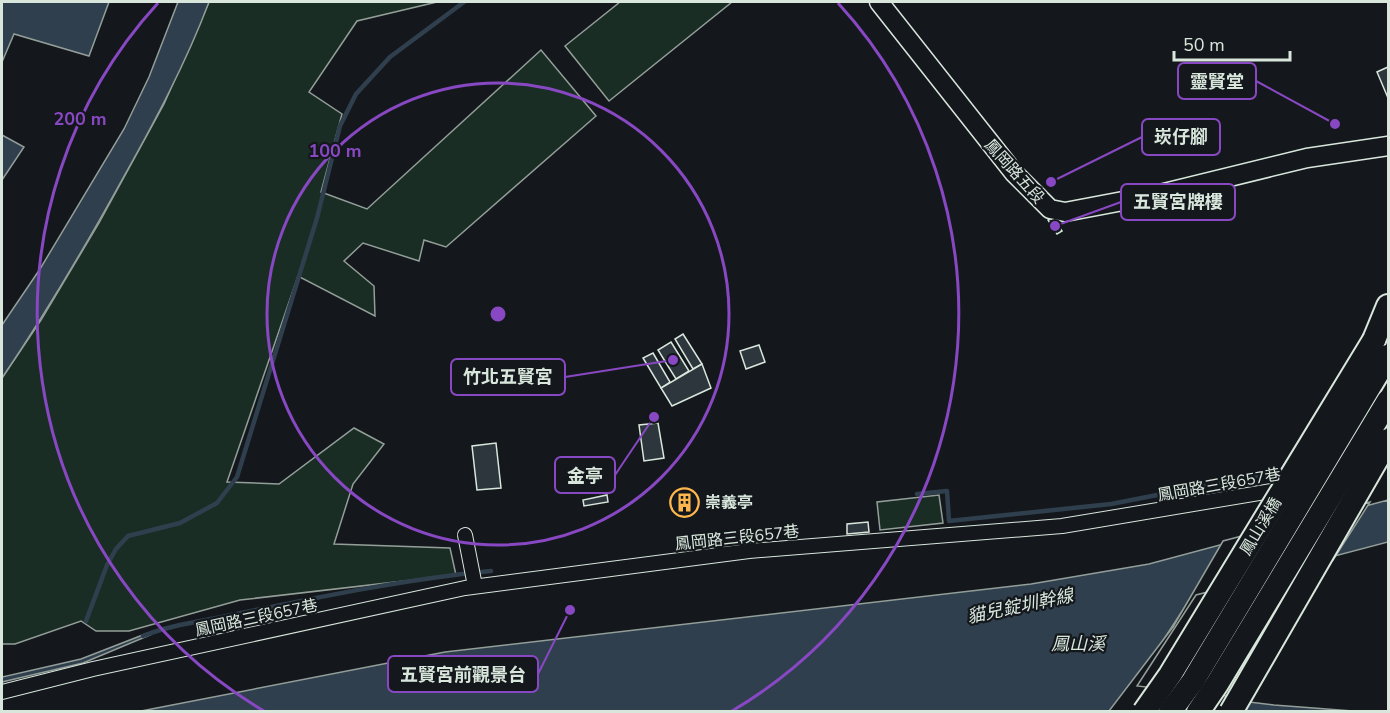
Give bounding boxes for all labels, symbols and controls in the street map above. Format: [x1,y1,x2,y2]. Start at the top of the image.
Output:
scale bar [1174,24,1290,62]
text: 50 m [1183,33,1225,57]
callout: 靈賢堂 [1178,63,1256,99]
text: 靈賢堂 [1190,70,1244,94]
text: 200 m [53,107,107,131]
callout: 崁仔腳 [1142,119,1220,155]
text: 崁仔腳 [1154,125,1208,149]
street label: 鳳岡路五段 [979,135,1049,209]
text: 100 m [308,139,362,163]
callout: 五賢宮牌樓 [1121,184,1235,220]
text: 五賢宮牌樓 [1133,190,1223,214]
centre of rings [488,304,508,324]
callout: 竹北五賢宮 [451,359,565,395]
text: 竹北五賢宮 [463,365,553,389]
callout: 金亭 [555,457,615,493]
street label: 鳳岡路三段657巷 [1156,463,1283,507]
text: 金亭 [567,464,603,488]
building icon: 崇義亭 [668,486,700,518]
place label: 崇義亭 [705,492,753,514]
street label: 鳳山溪橋 [1235,493,1287,560]
street label: 鳳岡路三段657巷 [674,521,800,555]
water label: 貓兒錠圳幹線 [965,583,1077,629]
street label: 鳳岡路三段657巷 [193,594,320,642]
water label: 鳳山溪 [1051,632,1108,656]
callout: 五賢宮前觀景台 [388,656,538,692]
text: 五賢宮前觀景台 [400,663,526,687]

